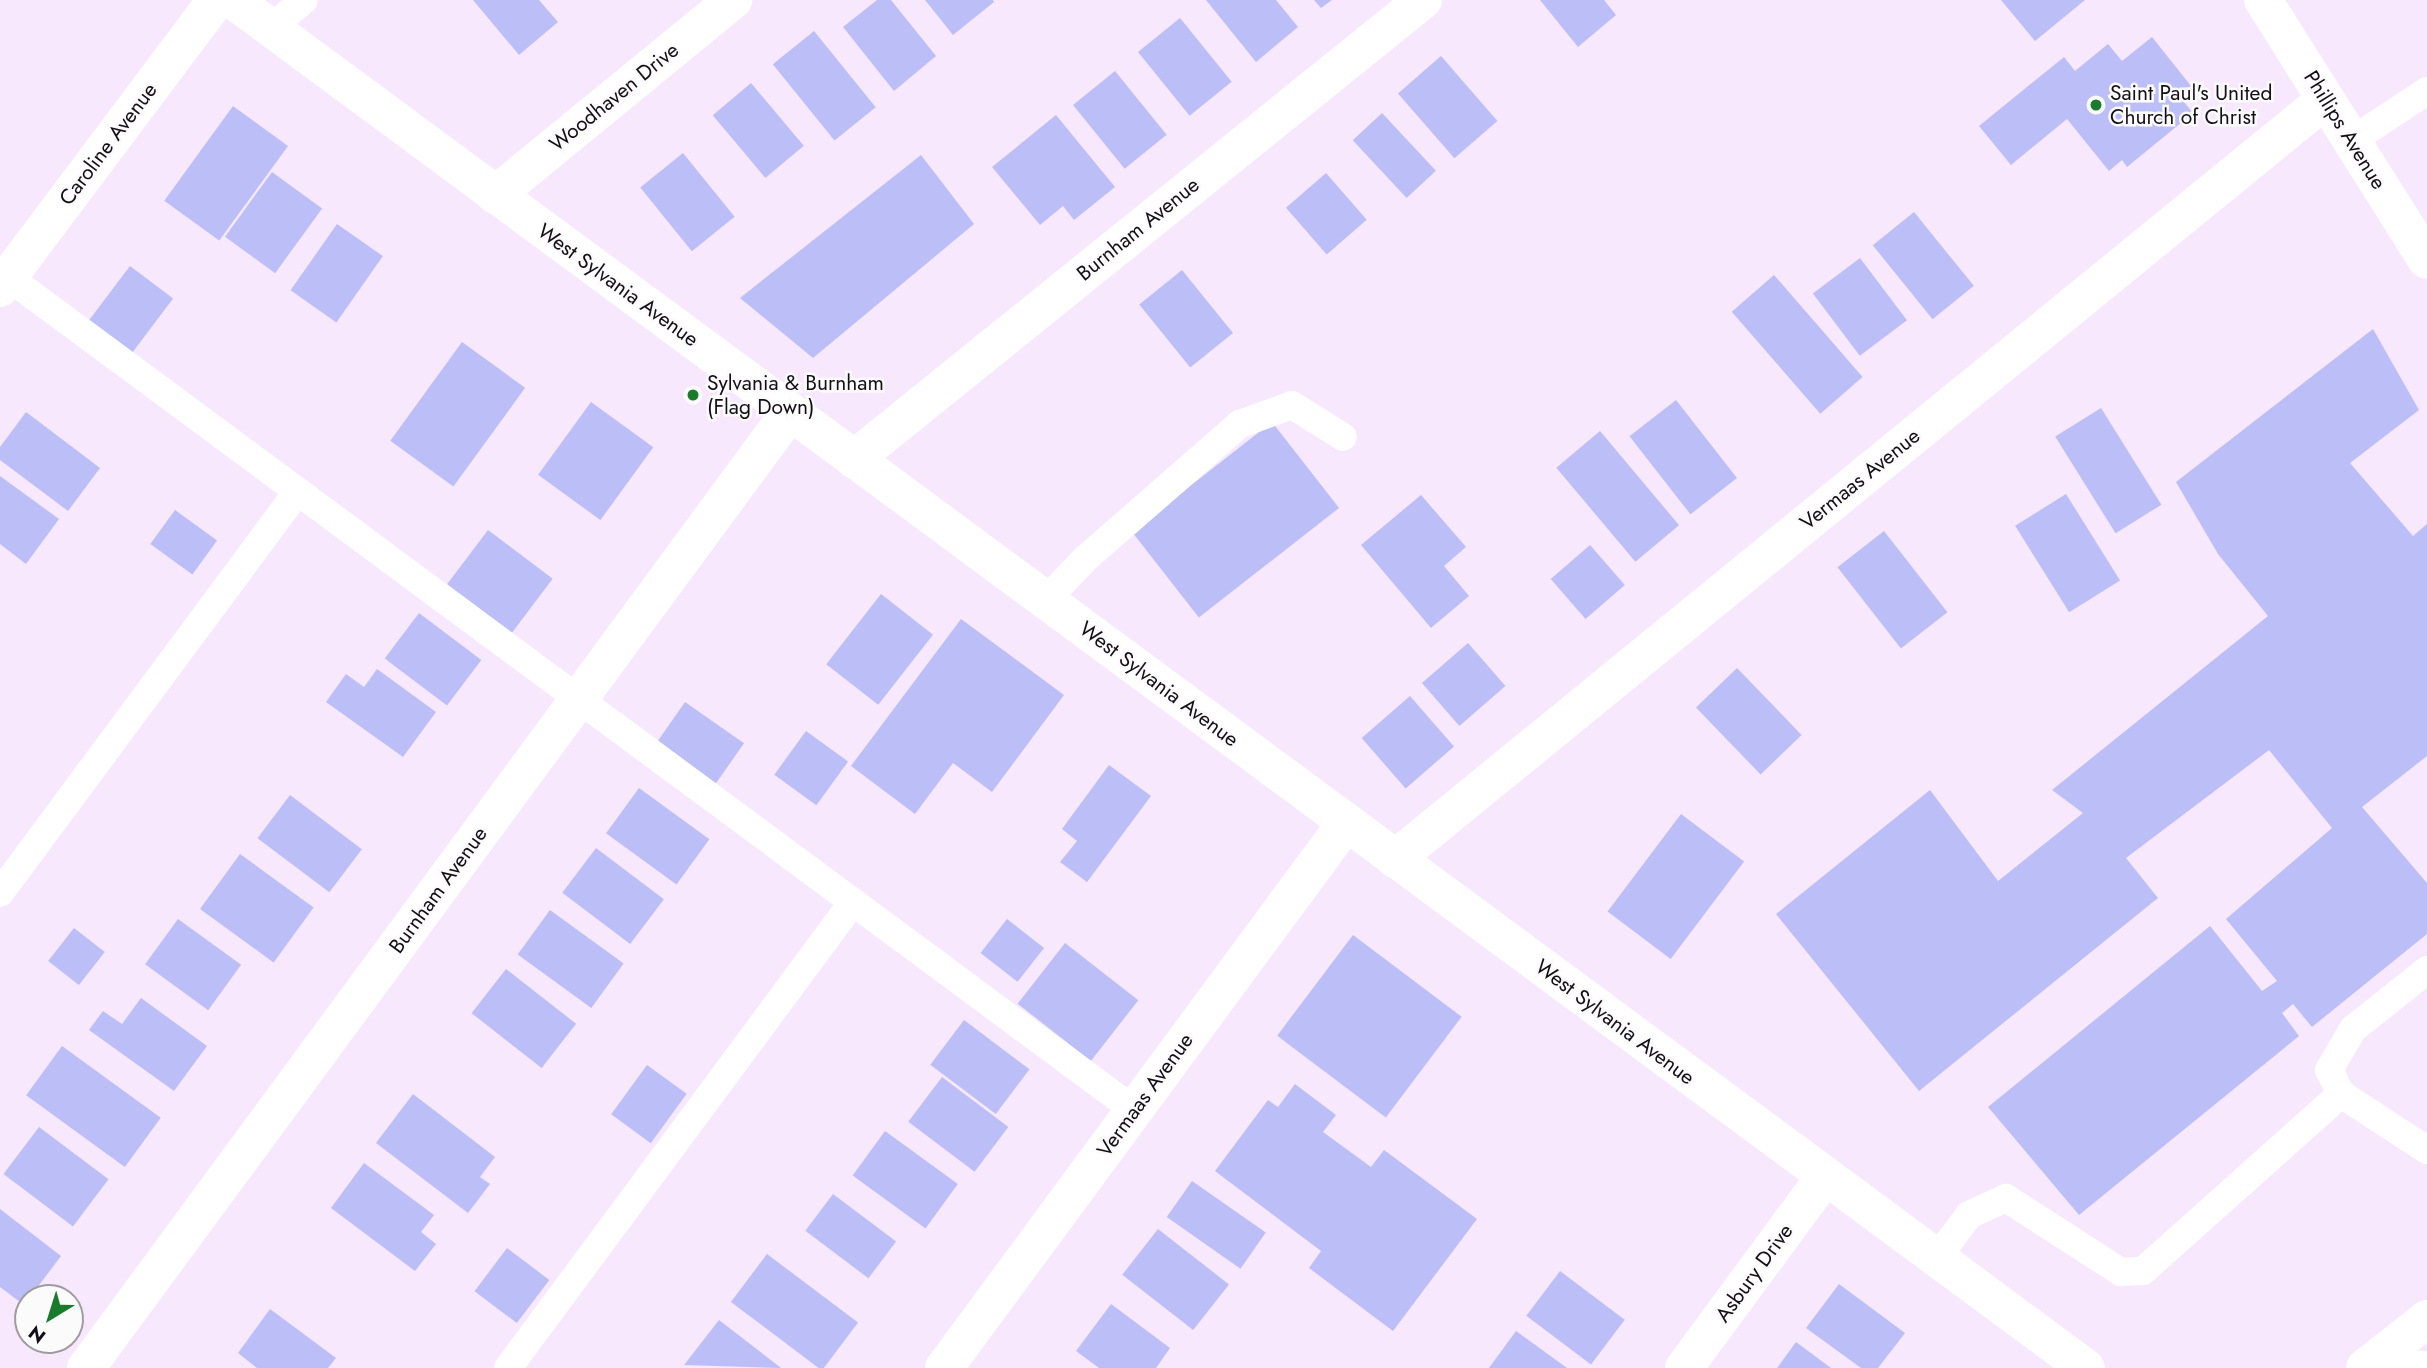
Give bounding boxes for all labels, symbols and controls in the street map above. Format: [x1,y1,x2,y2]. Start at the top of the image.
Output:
street label: Woodhaven Drive [544,37,684,157]
street label: Phillips Avenue [2298,66,2392,194]
street label: Caroline Avenue [54,78,162,210]
place label: Saint Paul's United Church of Christ [2110,80,2272,130]
marker: Saint Paul's United Church of Christ [2088,97,2104,113]
street label: Burnham Avenue [1072,172,1204,286]
street label: West Sylvania Avenue [533,218,703,352]
place label: Sylvania & Burnham (Flag Down) [707,370,884,420]
marker: Sylvania & Burnham (Flag Down) [685,387,701,403]
street label: Vermaas Avenue [1795,423,1925,535]
street label: West Sylvania Avenue [1074,616,1244,752]
street label: Burnham Avenue [384,822,492,958]
street label: West Sylvania Avenue [1530,954,1700,1090]
street label: Vermaas Avenue [1092,1028,1198,1162]
street label: Asbury Drive [1710,1219,1798,1327]
north arrow [14,1284,84,1354]
text: N [23,1319,51,1350]

